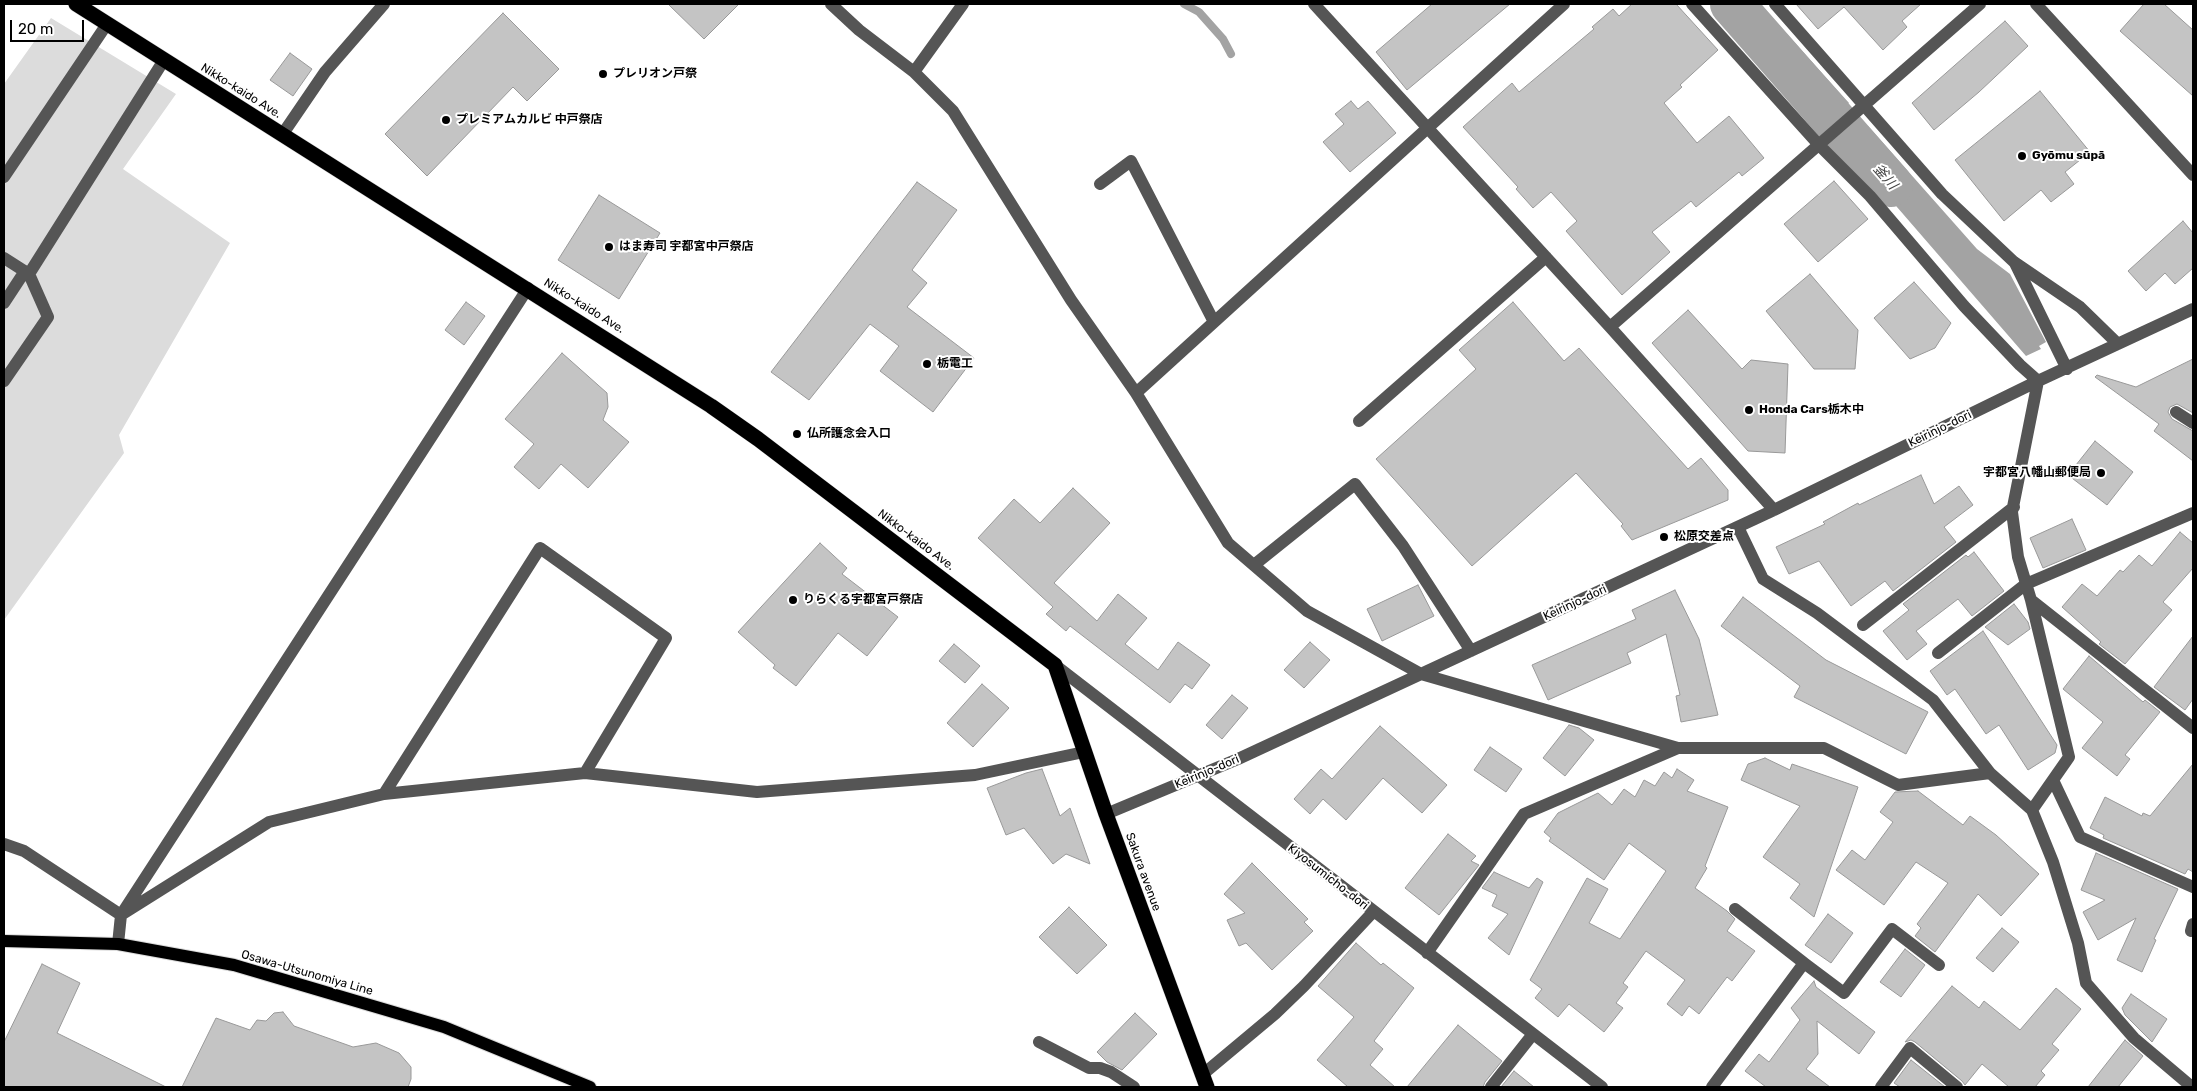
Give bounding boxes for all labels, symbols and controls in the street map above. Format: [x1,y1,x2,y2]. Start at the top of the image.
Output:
scale bar [12,10,86,42]
text: 20 m [18,20,53,38]
street label: Nikko-kaido Ave. [198,60,284,122]
place label: プレリオン戸祭 [613,67,697,81]
marker: プレリオン戸祭 [597,68,609,80]
place label: プレミアムカルビ 中戸祭店 [456,113,603,127]
marker: プレミアムカルビ 中戸祭店 [440,114,452,126]
place label: Gyōmu sūpā [2032,149,2105,163]
marker: Gyōmu sūpā [2016,150,2028,162]
water label: 釜川 [1869,161,1901,193]
place label: はま寿司 宇都宮中戸祭店 [619,240,754,254]
marker: はま寿司 宇都宮中戸祭店 [603,241,615,253]
street label: Nikko-kaido Ave. [541,275,627,337]
place label: 栃電工 [937,357,973,371]
marker: 栃電工 [921,358,933,370]
place label: Honda Cars栃木中 [1759,403,1864,417]
marker: Honda Cars栃木中 [1743,404,1755,416]
street label: Keirinjo-dori [1906,408,1974,450]
place label: 仏所護念会入口 [807,427,891,441]
marker: 仏所護念会入口 [791,428,803,440]
place label: 宇都宮八幡山郵便局 [1983,466,2091,480]
marker: 宇都宮八幡山郵便局 [2095,467,2107,479]
street label: Nikko-kaido Ave. [875,506,957,574]
place label: 松原交差点 [1674,530,1734,544]
marker: 松原交差点 [1658,531,1670,543]
street label: Keirinjo-dori [1541,582,1609,624]
place label: りらくる宇都宮戸祭店 [803,593,923,607]
marker: りらくる宇都宮戸祭店 [787,594,799,606]
street label: Keirinjo-dori [1173,752,1241,792]
street label: Sakura avenue [1122,831,1164,913]
street label: Kiyosumicho-dori [1285,841,1371,913]
street label: Osawa-Utsunomiya Line [239,947,375,999]

